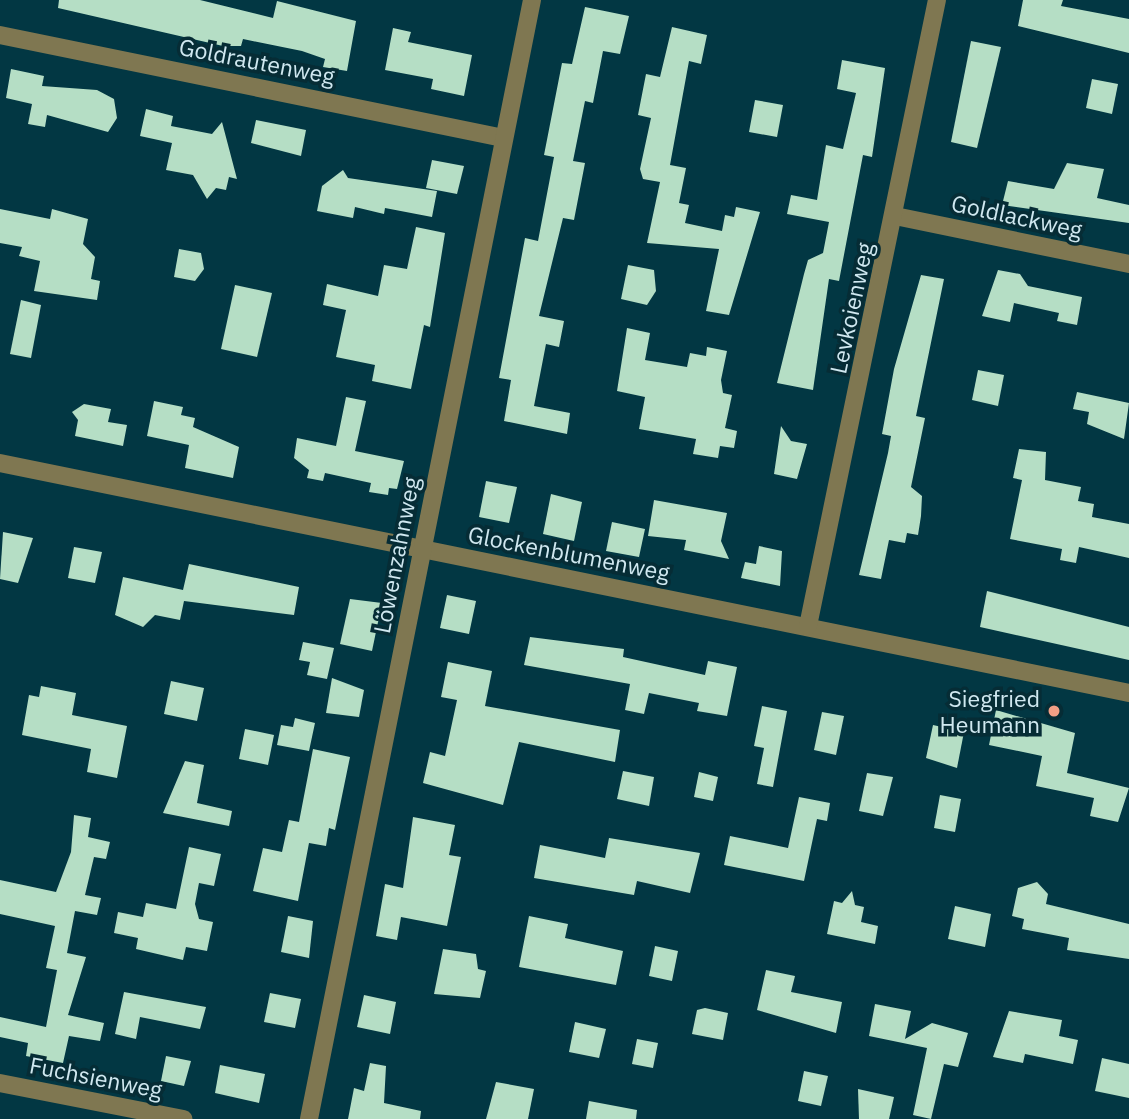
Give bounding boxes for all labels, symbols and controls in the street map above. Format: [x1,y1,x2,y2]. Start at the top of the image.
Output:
street label: Goldrautenweg [177,32,337,90]
street label: Goldlackweg [949,189,1085,243]
street label: Levkoienweg [824,240,878,376]
street label: Löwenzahnweg [367,475,425,635]
street label: Glockenblumenweg [466,520,672,586]
place label: Siegfried Heumann [940,684,1040,738]
marker: Siegfried Heumann [1046,703,1062,719]
street label: Fuchsienweg [27,1051,165,1103]

